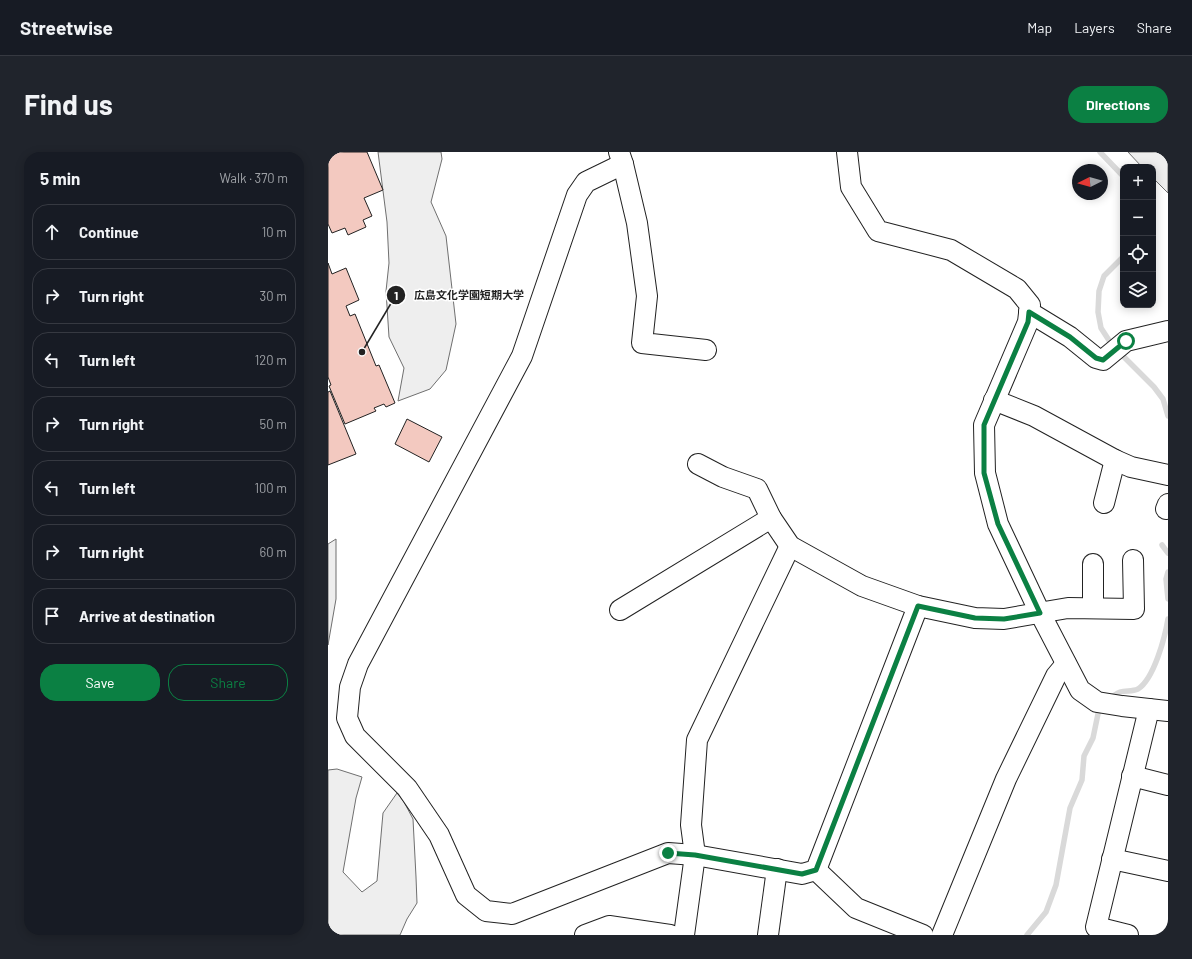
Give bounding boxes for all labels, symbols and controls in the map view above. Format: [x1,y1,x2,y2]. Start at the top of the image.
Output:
text: Streetwise [20,16,113,39]
text: Map [1027,19,1052,36]
text: Layers [1074,19,1115,36]
text: Share [1137,19,1172,36]
button: Directions [1068,86,1168,123]
text: Find us [24,87,113,121]
north arrow [1072,164,1108,200]
map controls [1120,164,1156,308]
button: + [1120,164,1156,200]
text: 5 min [40,168,80,188]
text: Walk · 370 m [220,170,288,186]
button: − [1120,200,1156,236]
icon: ahead [41,221,63,243]
text: Continue [79,223,139,241]
text: 10 m [262,224,287,240]
button: locate [1120,236,1156,272]
button: layers [1120,272,1156,308]
callout: 広島文化学園短期大学 [386,284,532,307]
icon: right [41,285,63,307]
text: Turn right [79,287,144,305]
text: 30 m [260,288,287,304]
text: 1 [394,288,398,302]
text: 広島文化学園短期大学 [414,288,524,301]
route start [1117,332,1135,350]
icon: left [41,349,63,371]
text: Turn left [79,351,135,369]
text: 120 m [255,352,287,368]
icon: right [41,413,63,435]
text: Turn right [79,415,144,433]
text: 50 m [260,416,287,432]
icon: left [41,477,63,499]
text: Turn left [79,479,135,497]
text: 100 m [254,480,287,496]
icon: right [41,541,63,563]
text: Turn right [79,543,144,561]
text: 60 m [260,544,287,560]
icon: arrive [41,605,63,627]
text: Arrive at destination [79,607,215,625]
button: Save [40,664,160,701]
button: Share [168,664,288,701]
route end [659,844,677,862]

